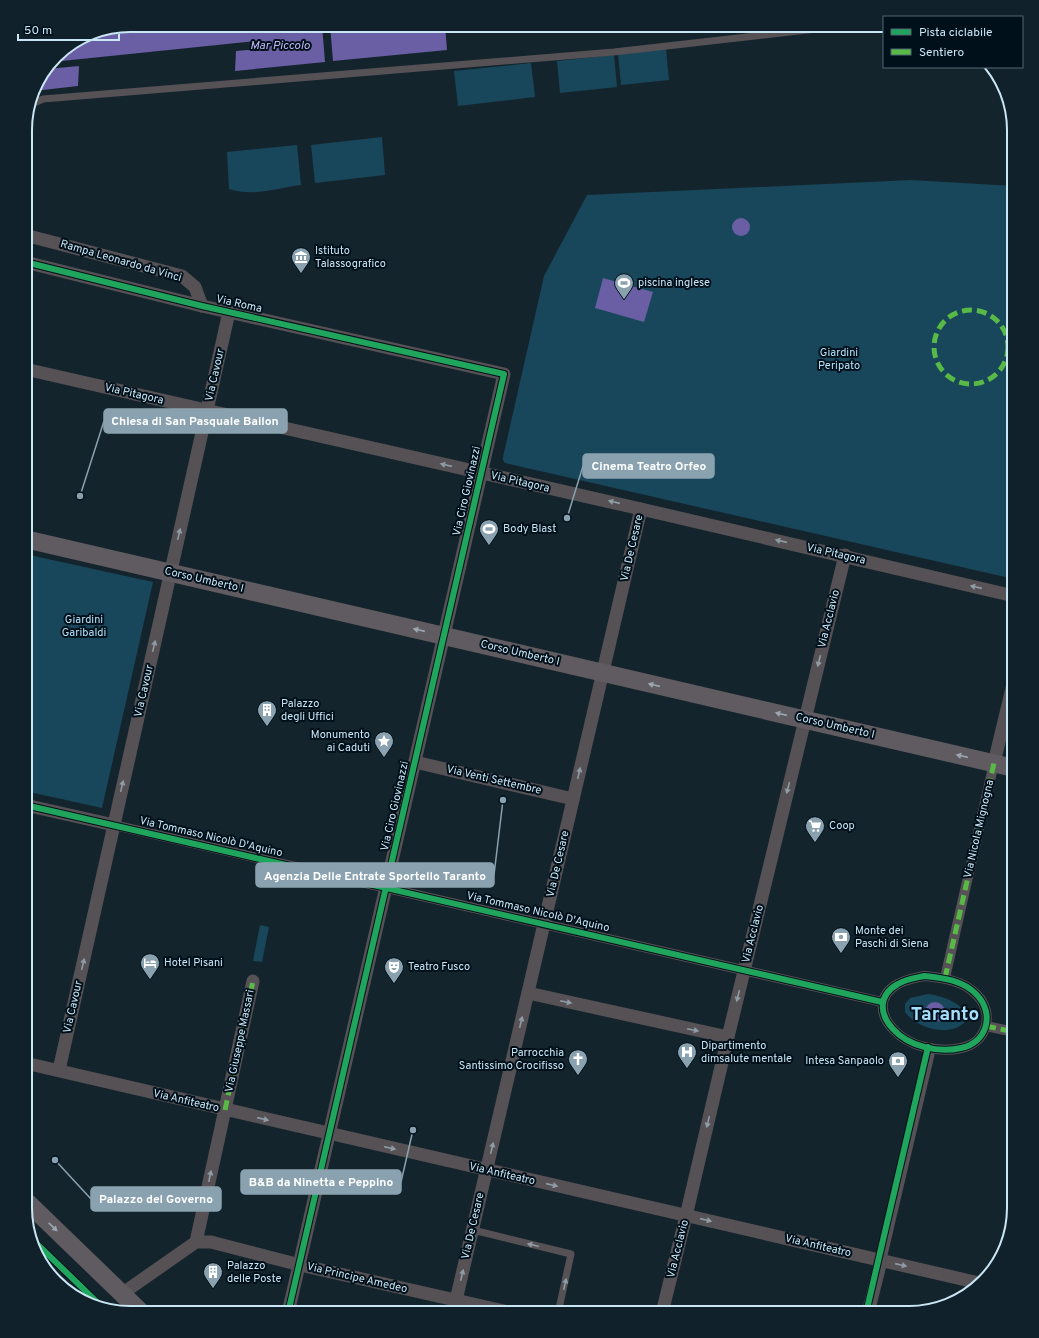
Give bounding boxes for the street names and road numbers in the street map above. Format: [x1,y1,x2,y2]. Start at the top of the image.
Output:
street label: Rampa Leonardo da Vinci [59,237,183,285]
street label: Via Roma [215,292,263,316]
street label: Via Cavour [202,347,228,403]
street label: Via Pitagora [103,380,165,408]
street label: Via Ciro Giovinazzi [450,445,484,537]
street label: Via Pitagora [489,468,551,496]
street label: Via De Cesare [618,513,646,583]
street label: Via Pitagora [805,540,867,568]
street label: Corso Umberto I [163,564,245,596]
street label: Via Acclavio [815,588,843,650]
street label: Corso Umberto I [479,637,561,669]
street label: Via Cavour [131,663,157,719]
street label: Corso Umberto I [794,710,876,742]
street label: Via Ciro Giovinazzi [378,760,412,852]
street label: Via Venti Settembre [445,762,543,798]
street label: Via Nicola Mignogna [961,778,997,880]
street label: Via Tommaso Nicolò D'Aquino [138,814,284,860]
street label: Via De Cesare [544,829,572,899]
street label: Via Tommaso Nicolò D'Aquino [465,889,611,935]
street label: Via Acclavio [739,903,767,965]
street label: Via Cavour [60,979,86,1035]
street label: Via Giuseppe Massari [222,988,258,1094]
street label: Via Anfiteatro [152,1087,220,1115]
street label: Via Anfiteatro [468,1160,536,1188]
street label: Via De Cesare [459,1191,487,1261]
street label: Via Acclavio [664,1218,692,1280]
street label: Via Anfiteatro [784,1232,852,1260]
street label: Via Principe Amedeo [305,1260,409,1296]

